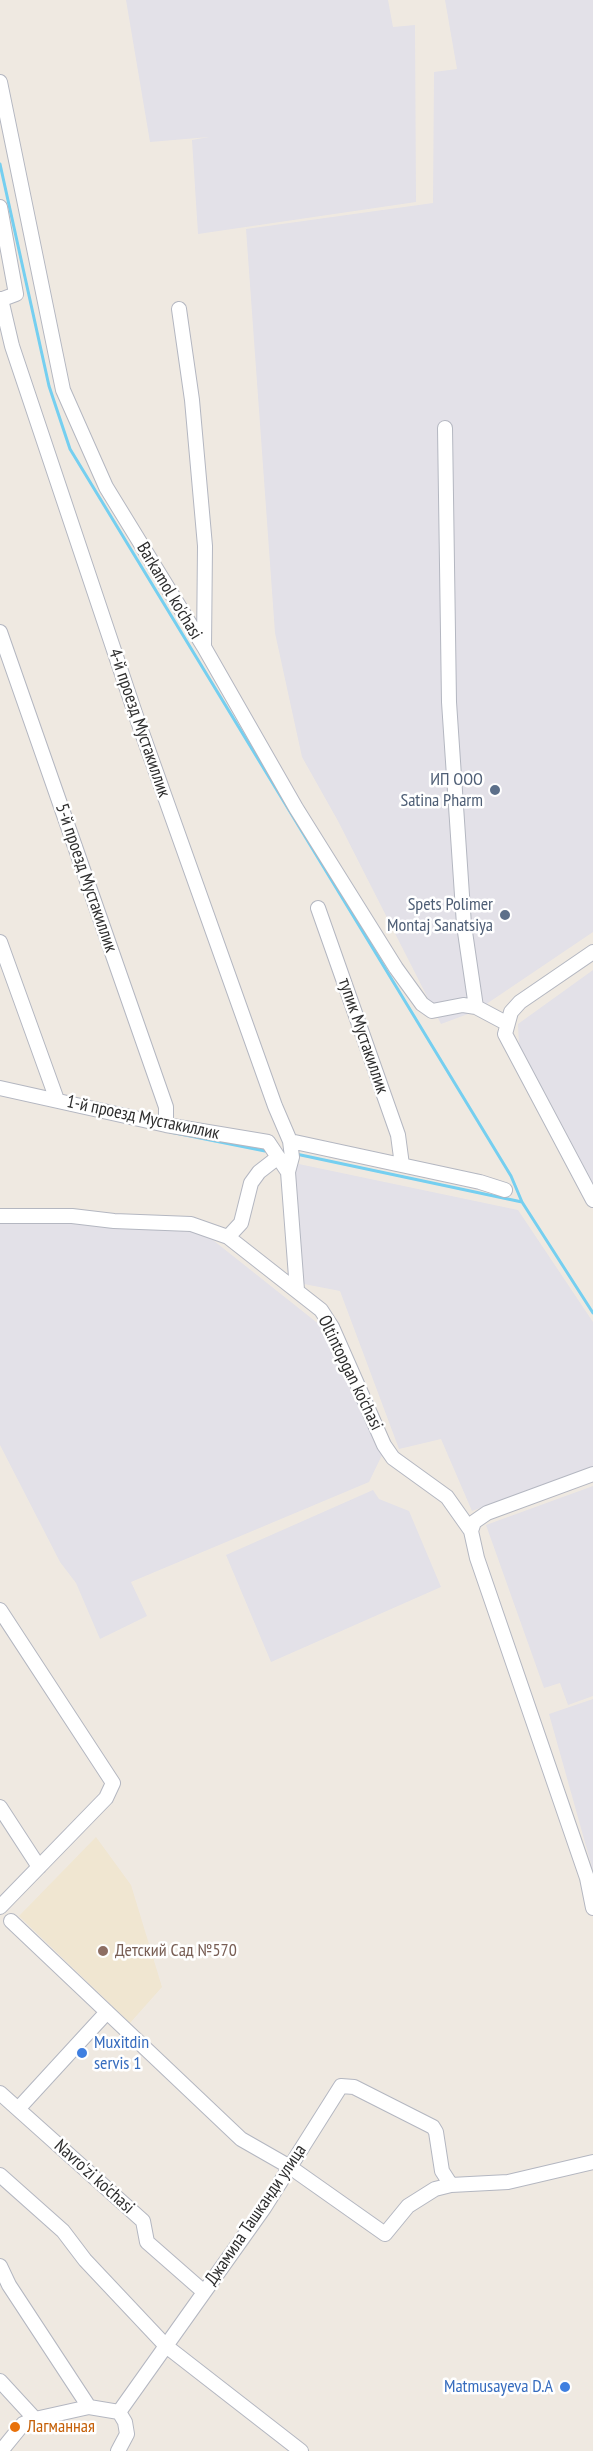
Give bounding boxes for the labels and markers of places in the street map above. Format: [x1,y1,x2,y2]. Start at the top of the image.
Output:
place label: ИП ООО Satina Pharm [400,769,483,812]
marker: ИП ООО Satina Pharm [488,783,502,797]
place label: Spets Polimer Montaj Sanatsiya [387,894,493,936]
marker: Spets Polimer Montaj Sanatsiya [498,908,512,922]
place label: Детский Сад №570 [115,1940,237,1962]
marker: Детский Сад №570 [96,1944,110,1958]
place label: Muxitdin servis 1 [94,2032,149,2074]
marker: Muxitdin servis 1 [75,2046,89,2060]
place label: Matmusayeva D.A [444,2376,553,2398]
marker: Matmusayeva D.A [558,2380,572,2394]
place label: Лагманная [27,2416,95,2438]
marker: Лагманная [8,2420,22,2434]

